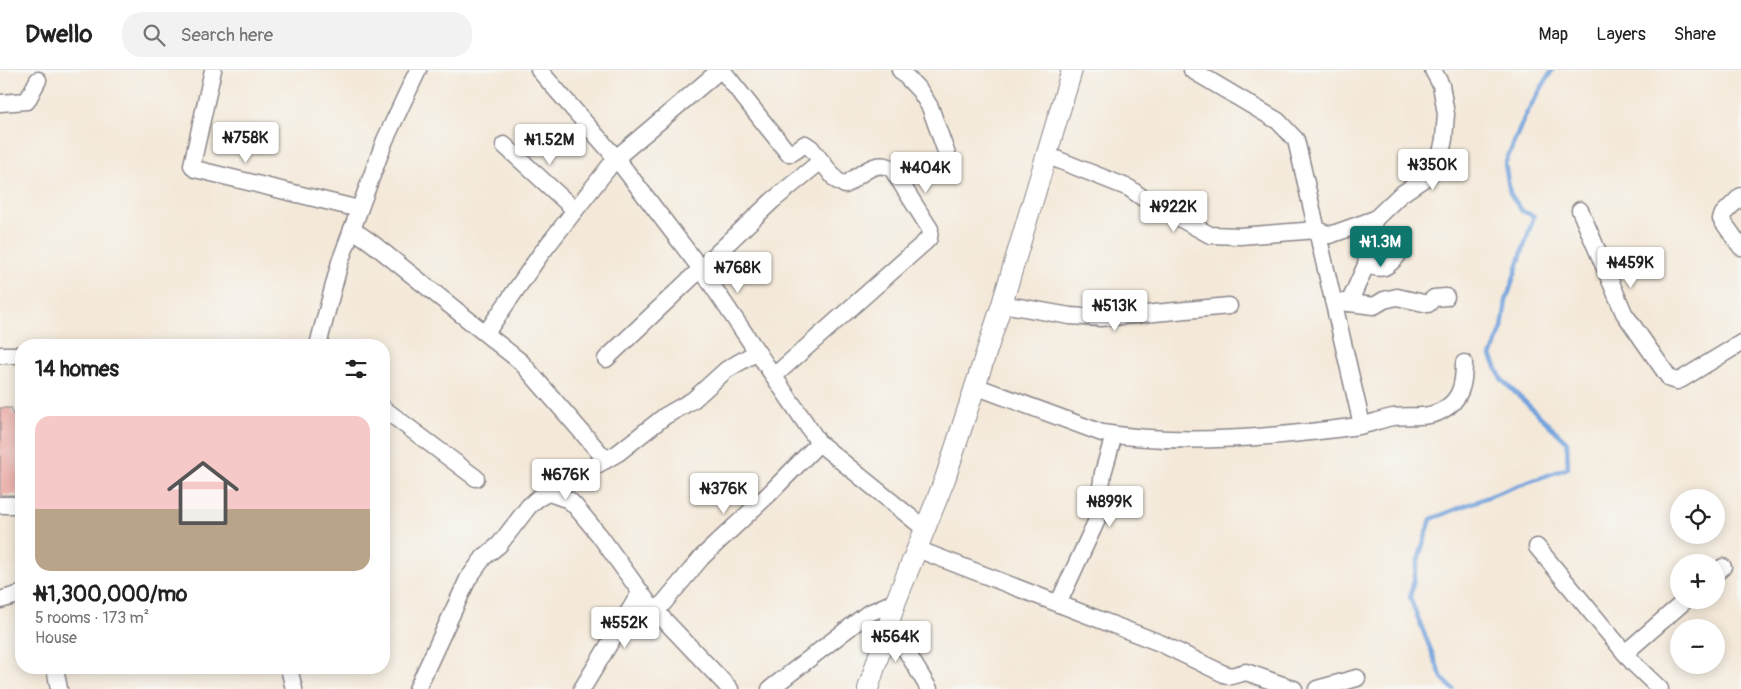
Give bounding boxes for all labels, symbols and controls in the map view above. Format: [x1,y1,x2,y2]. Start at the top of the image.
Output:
search box [122,12,472,57]
text: Dwello [25,20,92,49]
icon: search [140,21,168,49]
text: Search here [180,23,273,47]
text: Map [1539,23,1568,46]
text: Layers [1596,23,1646,46]
text: Share [1674,23,1716,46]
pin: ₦758K [211,122,281,164]
pin: ₦1.52M [509,124,591,166]
text: ₦758K [224,128,268,148]
text: ₦1.52M [526,130,574,150]
pin: ₦350K [1398,148,1468,191]
pin: ₦404K [891,152,961,194]
text: ₦350K [1409,155,1457,175]
text: ₦404K [902,158,950,178]
pin: ₦922K [1139,190,1209,233]
text: ₦922K [1151,197,1197,217]
pin: ₦1.3M [1346,226,1416,268]
text: ₦1.3M [1361,232,1401,252]
pin: ₦459K [1596,246,1666,289]
pin: ₦768K [703,252,773,294]
text: ₦459K [1608,253,1654,273]
text: ₦768K [715,258,761,278]
pin: ₦513K [1080,290,1150,332]
text: ₦513K [1093,296,1137,316]
icon: filters [342,355,370,383]
text: 14 homes [35,356,119,383]
icon: home [158,448,248,538]
pin: ₦676K [531,458,601,501]
text: ₦676K [543,465,589,485]
pin: ₦376K [689,472,759,515]
text: ₦376K [701,479,747,499]
pin: ₦899K [1075,486,1145,528]
map controls [1670,489,1725,674]
button: locate [1670,489,1725,544]
text: ₦899K [1088,492,1132,512]
button: + [1670,554,1725,609]
text: ₦1,300,000/mo [35,581,187,608]
pin: ₦552K [590,606,660,649]
text: 5 rooms · 173 m² [35,608,149,628]
text: ₦552K [602,613,648,633]
button: − [1670,619,1725,674]
pin: ₦564K [861,620,931,663]
text: ₦564K [873,627,919,647]
text: House [35,628,77,648]

